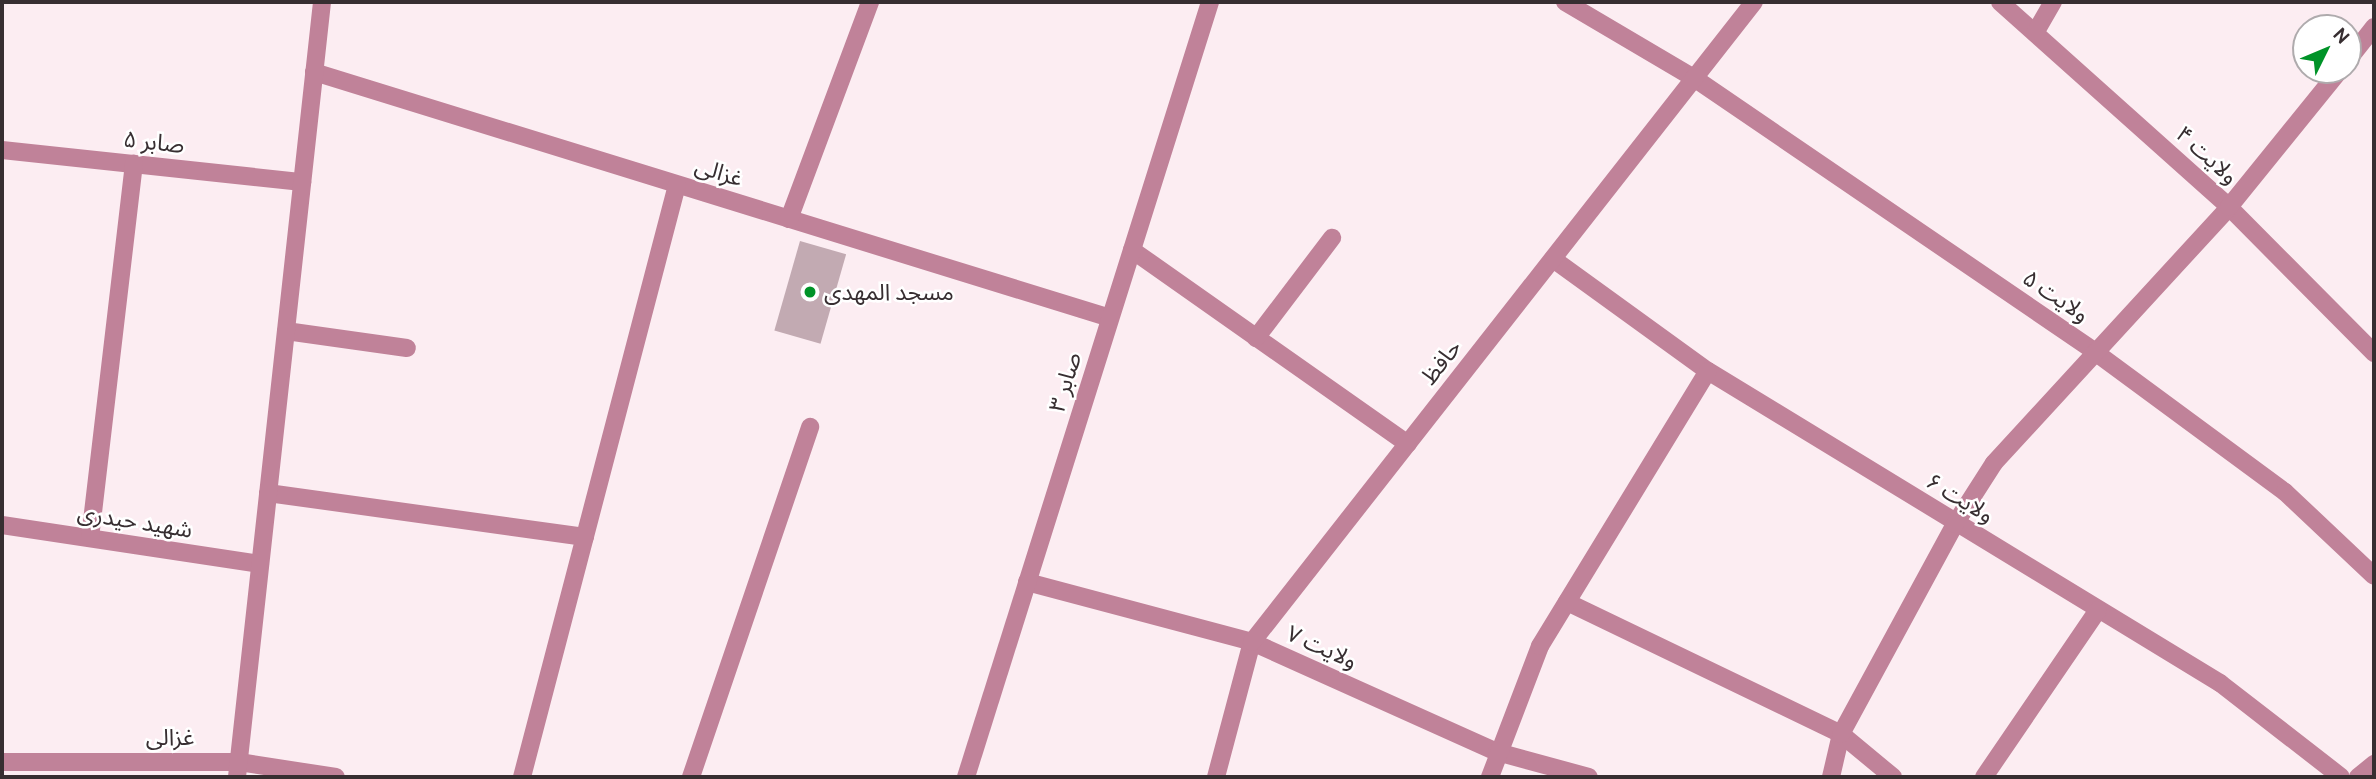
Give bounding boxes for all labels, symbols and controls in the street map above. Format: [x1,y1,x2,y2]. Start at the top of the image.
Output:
north arrow [2292,14,2362,84]
text: N [2328,23,2354,48]
street label: ولایت ۴ [2170,120,2244,190]
street label: صابر ۵ [122,125,186,159]
street label: غزالی [692,152,746,192]
street label: ولایت ۵ [2018,264,2094,328]
place label: مسجد المهدی [824,278,954,306]
marker: مسجد المهدی [802,284,818,300]
street label: حافظ [1415,334,1467,390]
street label: صابر ۳ [1043,349,1087,415]
street label: ولایت ۶ [1921,467,1999,529]
street label: شهید حیدری [76,498,194,544]
street label: ولایت ۷ [1283,619,1361,675]
street label: غزالی [146,723,194,751]

